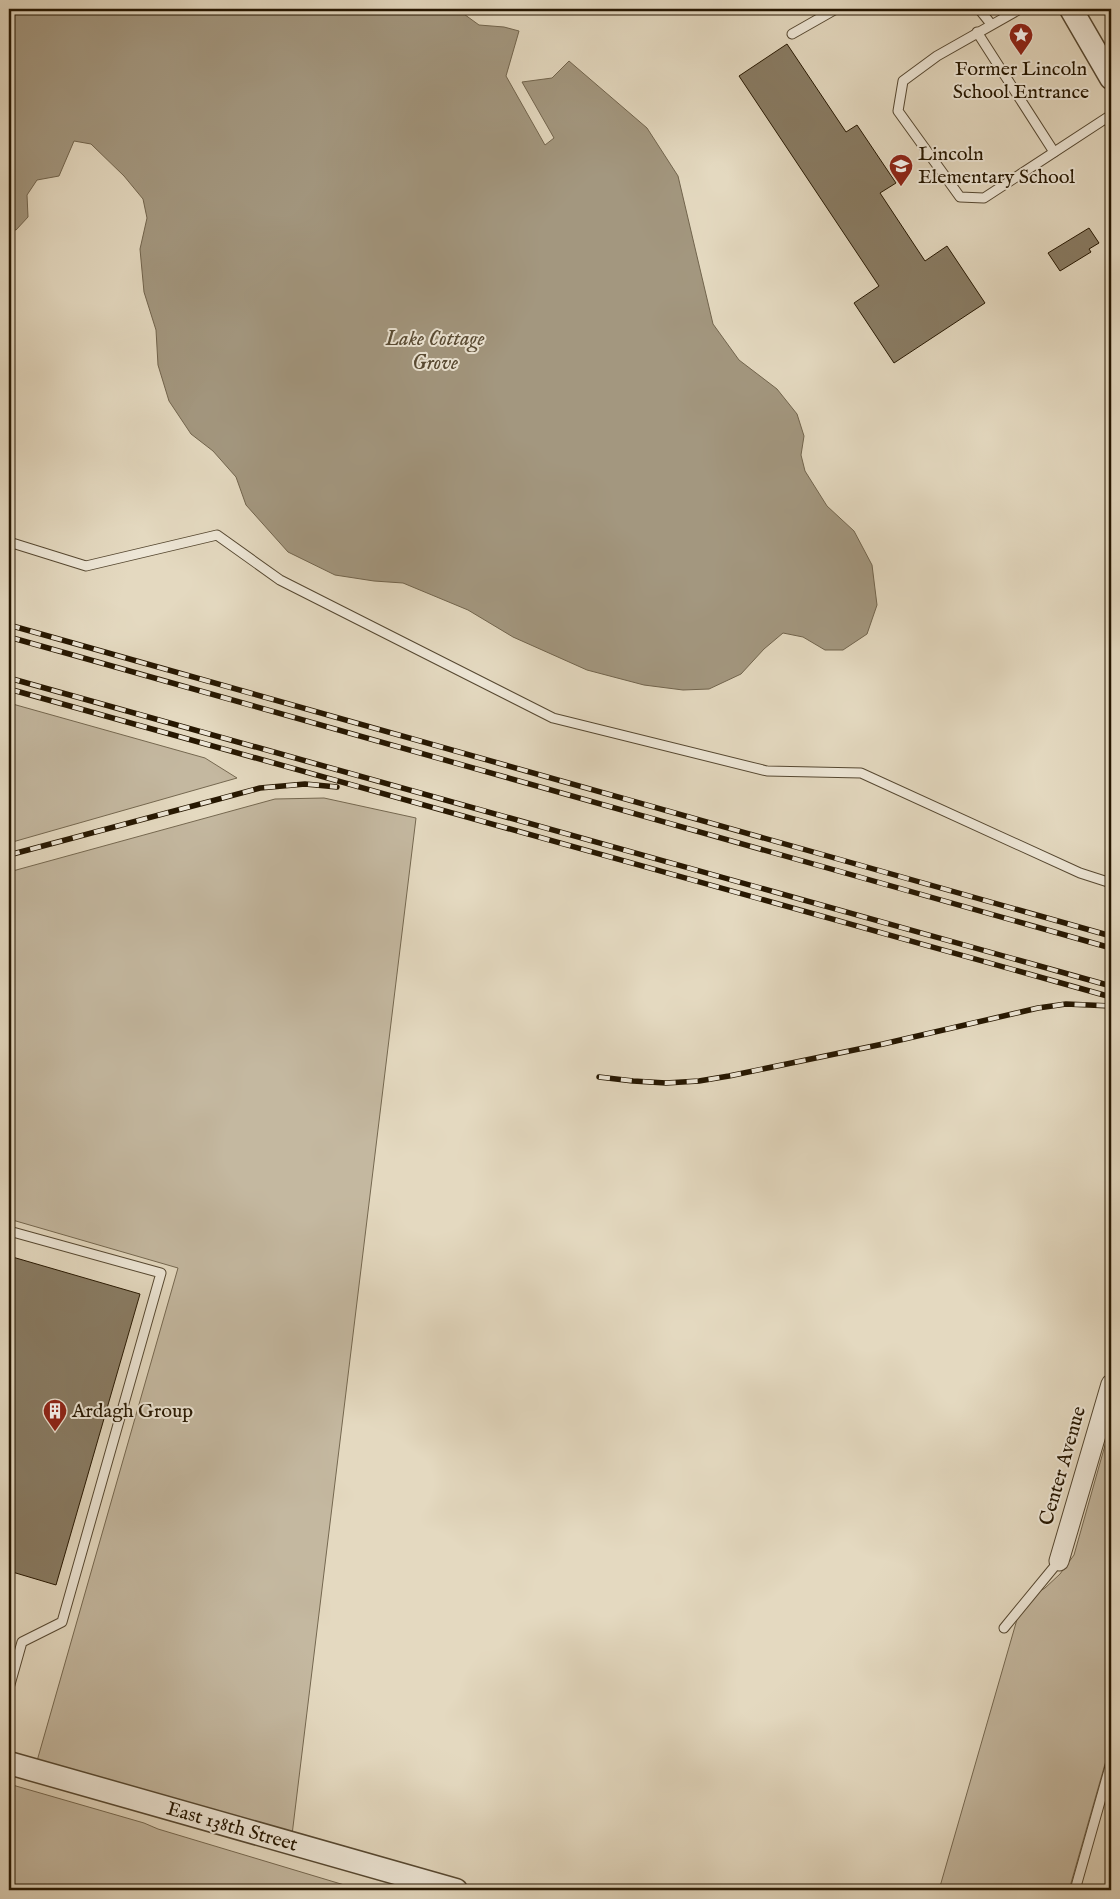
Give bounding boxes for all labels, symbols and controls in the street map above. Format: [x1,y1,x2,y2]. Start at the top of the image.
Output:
place icon: Former Lincoln School Entrance [1008,22,1034,56]
place label: Former Lincoln School Entrance [953,57,1089,105]
place label: Lincoln Elementary School [918,142,1076,190]
school or university icon: Lincoln Elementary School [888,153,914,187]
water label: Lake Cottage Grove [385,326,485,377]
building icon: Ardagh Group [42,1398,68,1432]
place label: Ardagh Group [71,1399,193,1424]
street label: Center Avenue [1034,1403,1092,1529]
street label: East 138th Street [164,1796,300,1858]

